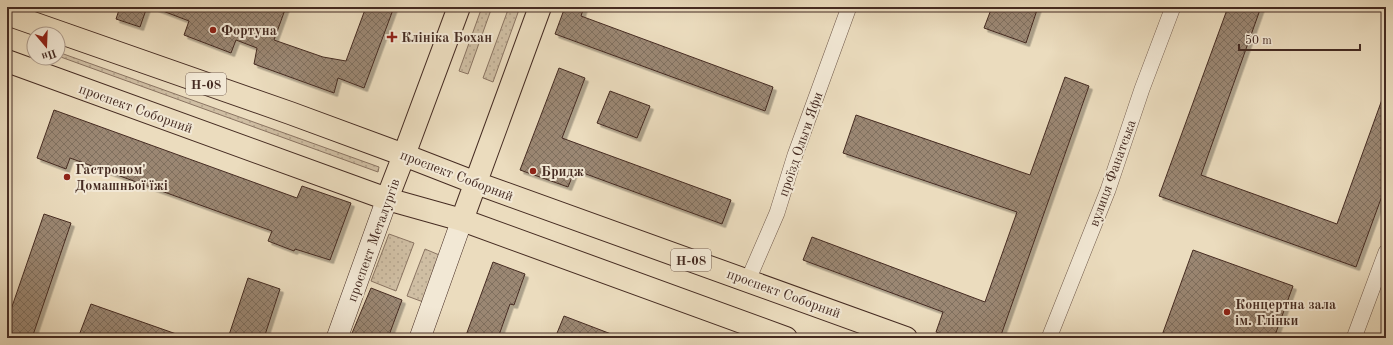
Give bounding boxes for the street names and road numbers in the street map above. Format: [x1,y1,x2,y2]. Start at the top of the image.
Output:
road number: Н-08 [186,73,226,95]
street label: проспект Соборний [77,82,194,136]
street label: проїзд Ольги Яфи [776,90,826,199]
street label: вулиця Фанатська [1087,118,1139,229]
street label: проспект Соборний [398,148,515,204]
street label: проспект Металургів [345,177,403,304]
road number: Н-08 [671,249,711,271]
street label: проспект Соборний [725,267,842,321]

